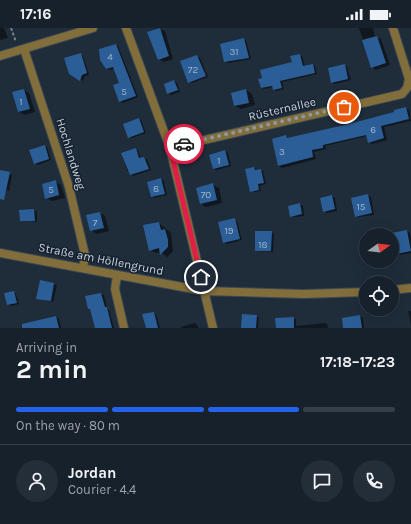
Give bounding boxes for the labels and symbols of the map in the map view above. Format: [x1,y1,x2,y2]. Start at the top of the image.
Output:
house number: 31 [229,46,239,58]
house number: 4 [107,51,113,63]
house number: 72 [188,64,198,76]
house number: 5 [121,86,127,98]
pin [327,90,361,124]
street label: Rüsternallee [247,94,317,124]
house number: 1 [19,96,23,108]
street label: Hochlandweg [53,117,89,192]
courier [164,124,204,164]
house number: 6 [370,124,376,136]
house number: 3 [279,146,285,158]
house number: 1 [217,155,221,167]
house number: 8 [153,183,159,195]
house number: 5 [48,184,54,196]
house number: 70 [201,189,211,201]
house number: 15 [357,201,366,213]
house number: 7 [93,217,98,229]
house number: 19 [224,225,234,237]
north arrow [359,228,399,268]
house number: 18 [258,239,268,251]
street label: Straße am Höllengrund [37,240,165,278]
pin [184,260,218,294]

